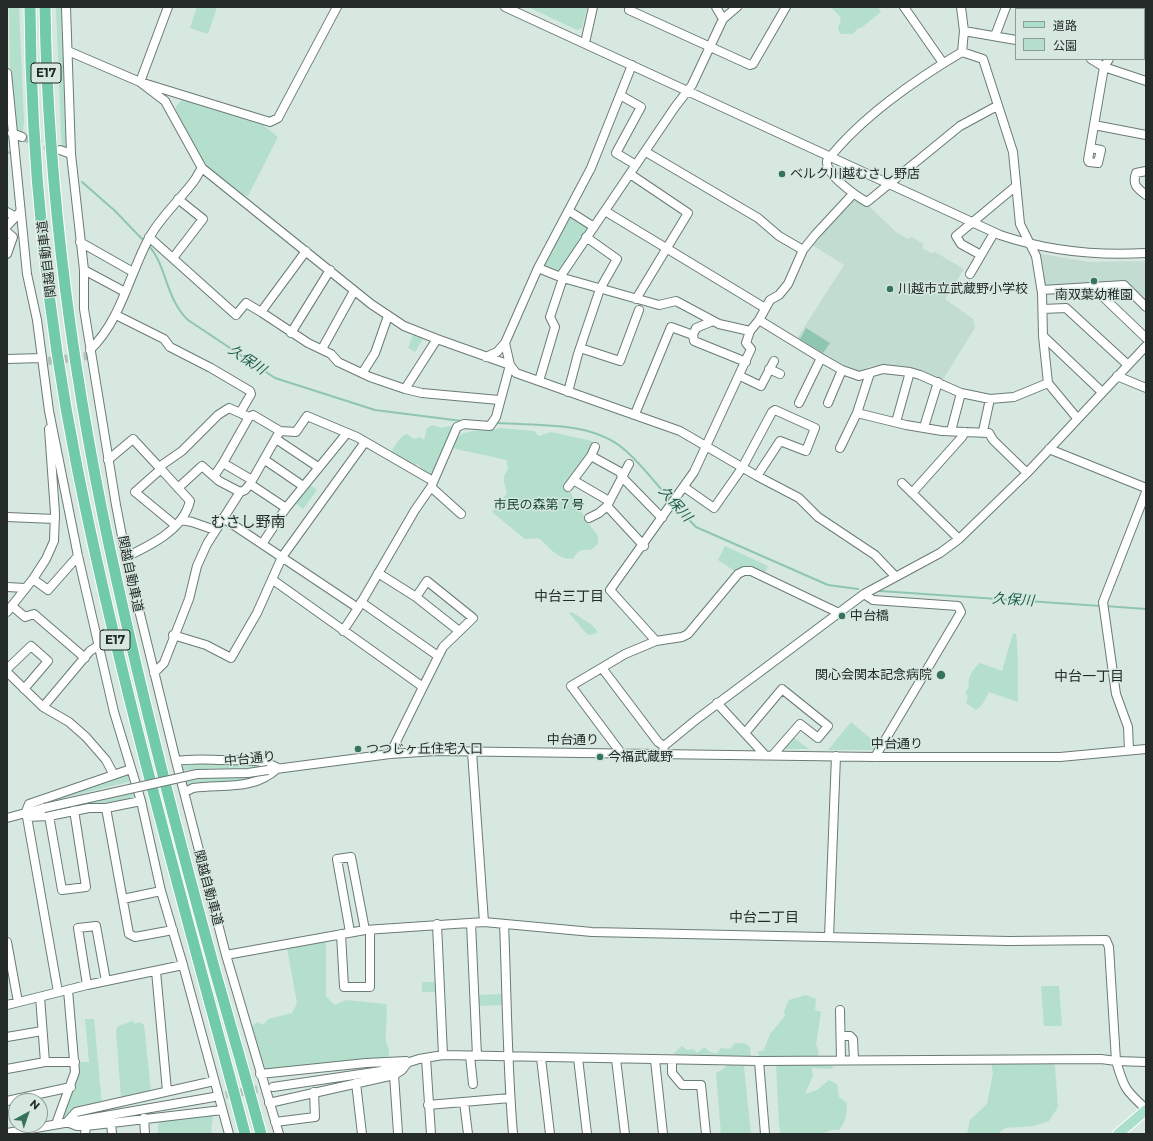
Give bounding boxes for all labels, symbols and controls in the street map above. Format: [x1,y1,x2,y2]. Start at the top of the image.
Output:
legend [1015,8,1145,60]
text: 道路 [1053,18,1077,33]
text: 公園 [1053,38,1077,53]
road number: E17 [31,63,61,83]
place label: ベルク川越むさし野店 [790,166,920,182]
marker: ベルク川越むさし野店 [777,169,787,179]
street label: 関越自動車道 [35,219,59,299]
marker: 南双葉幼稚園 [1089,276,1099,286]
place label: 川越市立武蔵野小学校 [898,281,1028,297]
marker: 川越市立武蔵野小学校 [885,284,895,294]
place label: 南双葉幼稚園 [1055,287,1133,303]
water label: 久保川 [225,342,269,378]
water label: 久保川 [655,483,695,525]
park label: 市民の森第７号 [494,497,584,513]
district label: むさし野南 [211,514,285,532]
street label: 関越自動車道 [114,534,146,614]
district label: 中台三丁目 [534,589,604,605]
water label: 久保川 [991,590,1035,610]
place label: 中台橋 [850,608,889,624]
marker: 中台橋 [837,611,847,621]
road number: E17 [100,630,130,650]
place label: 関心会関本記念病院 [815,667,932,683]
marker: 関心会関本記念病院 [935,669,947,681]
district label: 中台一丁目 [1054,669,1124,685]
street label: 中台通り [547,732,599,748]
street label: 中台通り [871,736,923,752]
place label: つつじヶ丘住宅入口 [366,741,483,757]
marker: つつじヶ丘住宅入口 [353,744,363,754]
street label: 中台通り [223,749,277,769]
place label: 今福武蔵野 [608,749,673,765]
marker: 今福武蔵野 [595,752,605,762]
street label: 関越自動車道 [190,848,226,928]
district label: 中台二丁目 [729,910,799,926]
north arrow [8,1093,48,1133]
text: N [27,1096,43,1113]

